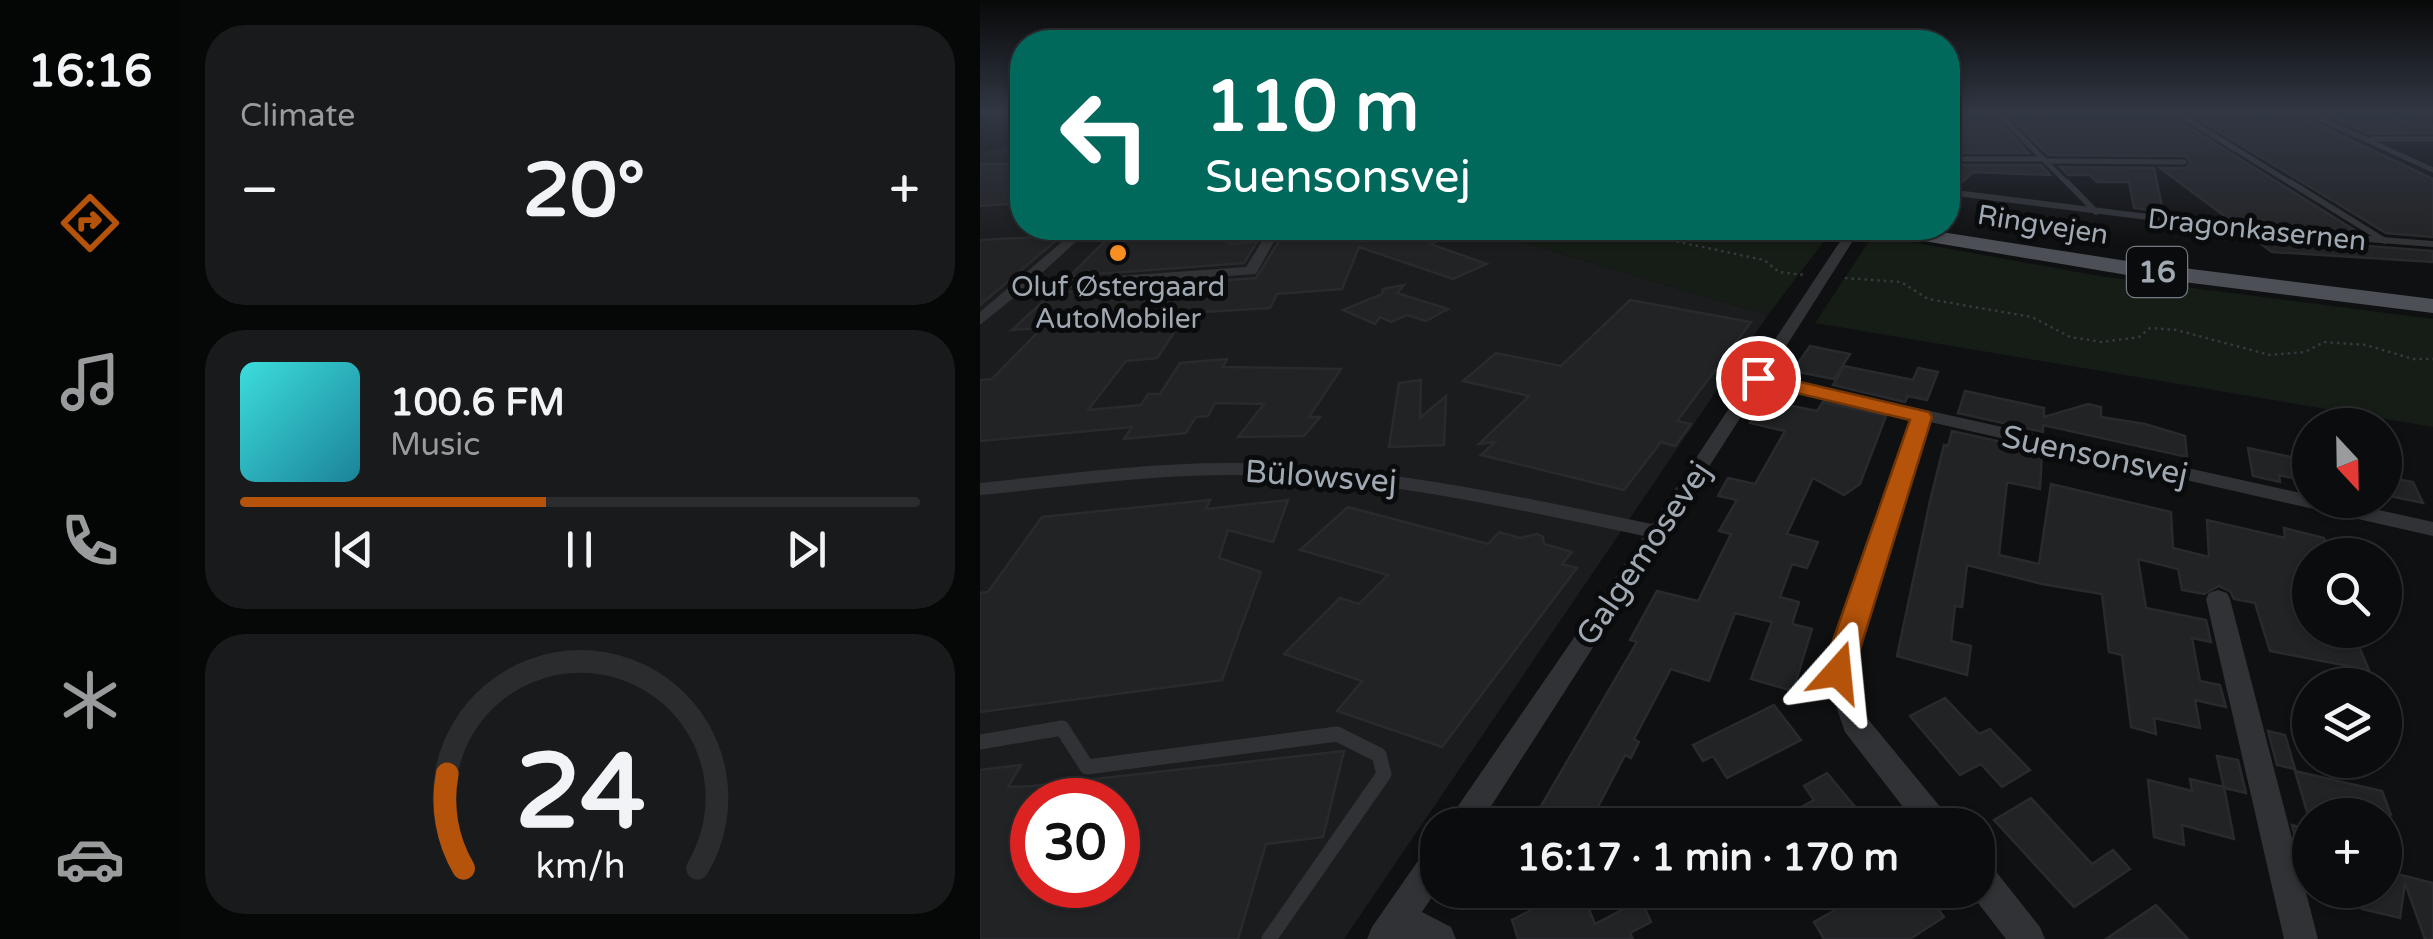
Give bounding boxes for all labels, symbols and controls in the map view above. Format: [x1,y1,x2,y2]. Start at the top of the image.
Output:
text: 16:16 [28,45,152,99]
text: 110 m [1205,66,1419,150]
icon: left [1040,70,1170,200]
text: Climate [240,97,355,135]
text: 20° [523,146,645,236]
text: Suensonsvej [1205,151,1471,205]
text: − [240,158,279,224]
text: + [889,158,920,224]
icon: directions [55,188,125,258]
street label: Ringvejen [1975,198,2111,252]
street label: Dragonkasernen [2146,202,2368,258]
marker: Oluf Østergaard AutoMobiler [1107,242,1129,264]
road number: 16 [2127,247,2187,297]
place label: Oluf Østergaard AutoMobiler [1011,270,1225,336]
pin [1716,336,1801,421]
icon: music [55,347,125,417]
icon: arrive [1731,351,1786,406]
text: 100.6 FM [390,380,565,426]
north arrow [2292,408,2402,518]
map controls [2292,408,2402,908]
street label: Suensonsvej [1998,418,2191,494]
text: Music [390,426,480,464]
street label: Bülowsvej [1244,453,1398,501]
street label: Galgemosevej [1568,454,1719,653]
icon: phone [55,506,125,576]
icon: previous [326,522,381,577]
icon: pause [552,522,607,577]
icon: next [779,522,834,577]
button: search [2292,538,2402,648]
position arrow [1786,620,1890,724]
icon: climate [55,665,125,735]
button: layers [2292,668,2402,778]
text: 24 [515,731,645,856]
speed limit sign: 30 [1010,778,1140,908]
button: + [2292,798,2402,908]
icon: car [55,824,125,894]
text: 16:17 · 1 min · 170 m [1516,835,1899,881]
text: km/h [535,845,625,888]

